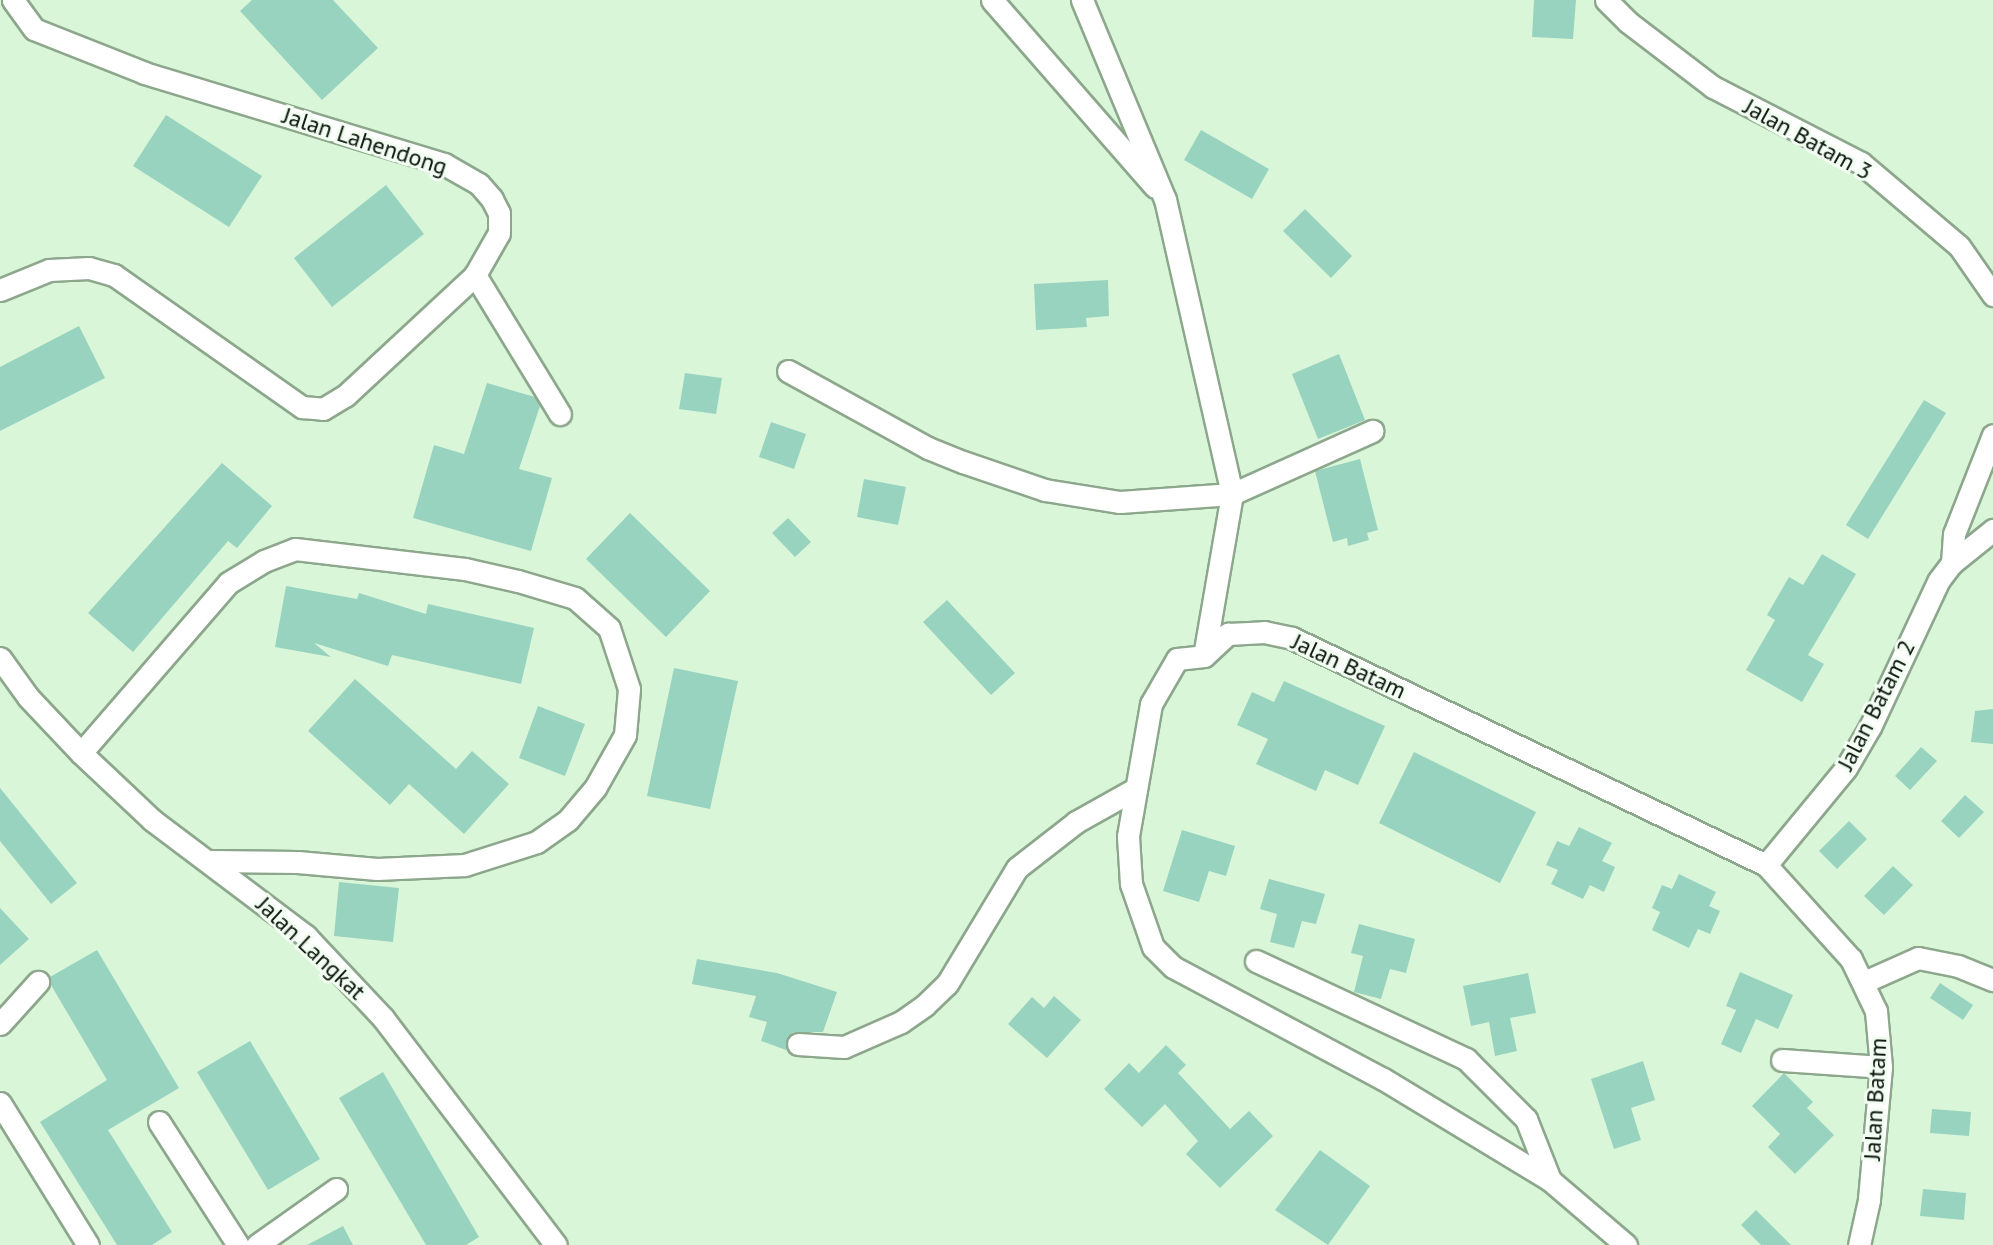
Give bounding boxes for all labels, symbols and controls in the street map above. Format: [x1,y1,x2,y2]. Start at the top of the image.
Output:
street label: Jalan Batam 3 [1739,92,1877,186]
street label: Jalan Lahendong [279,101,451,181]
street label: Jalan Batam [1287,627,1411,705]
street label: Jalan Batam 2 [1831,635,1921,775]
street label: Jalan Langkat [250,890,372,1006]
street label: Jalan Batam [1857,1037,1893,1161]

